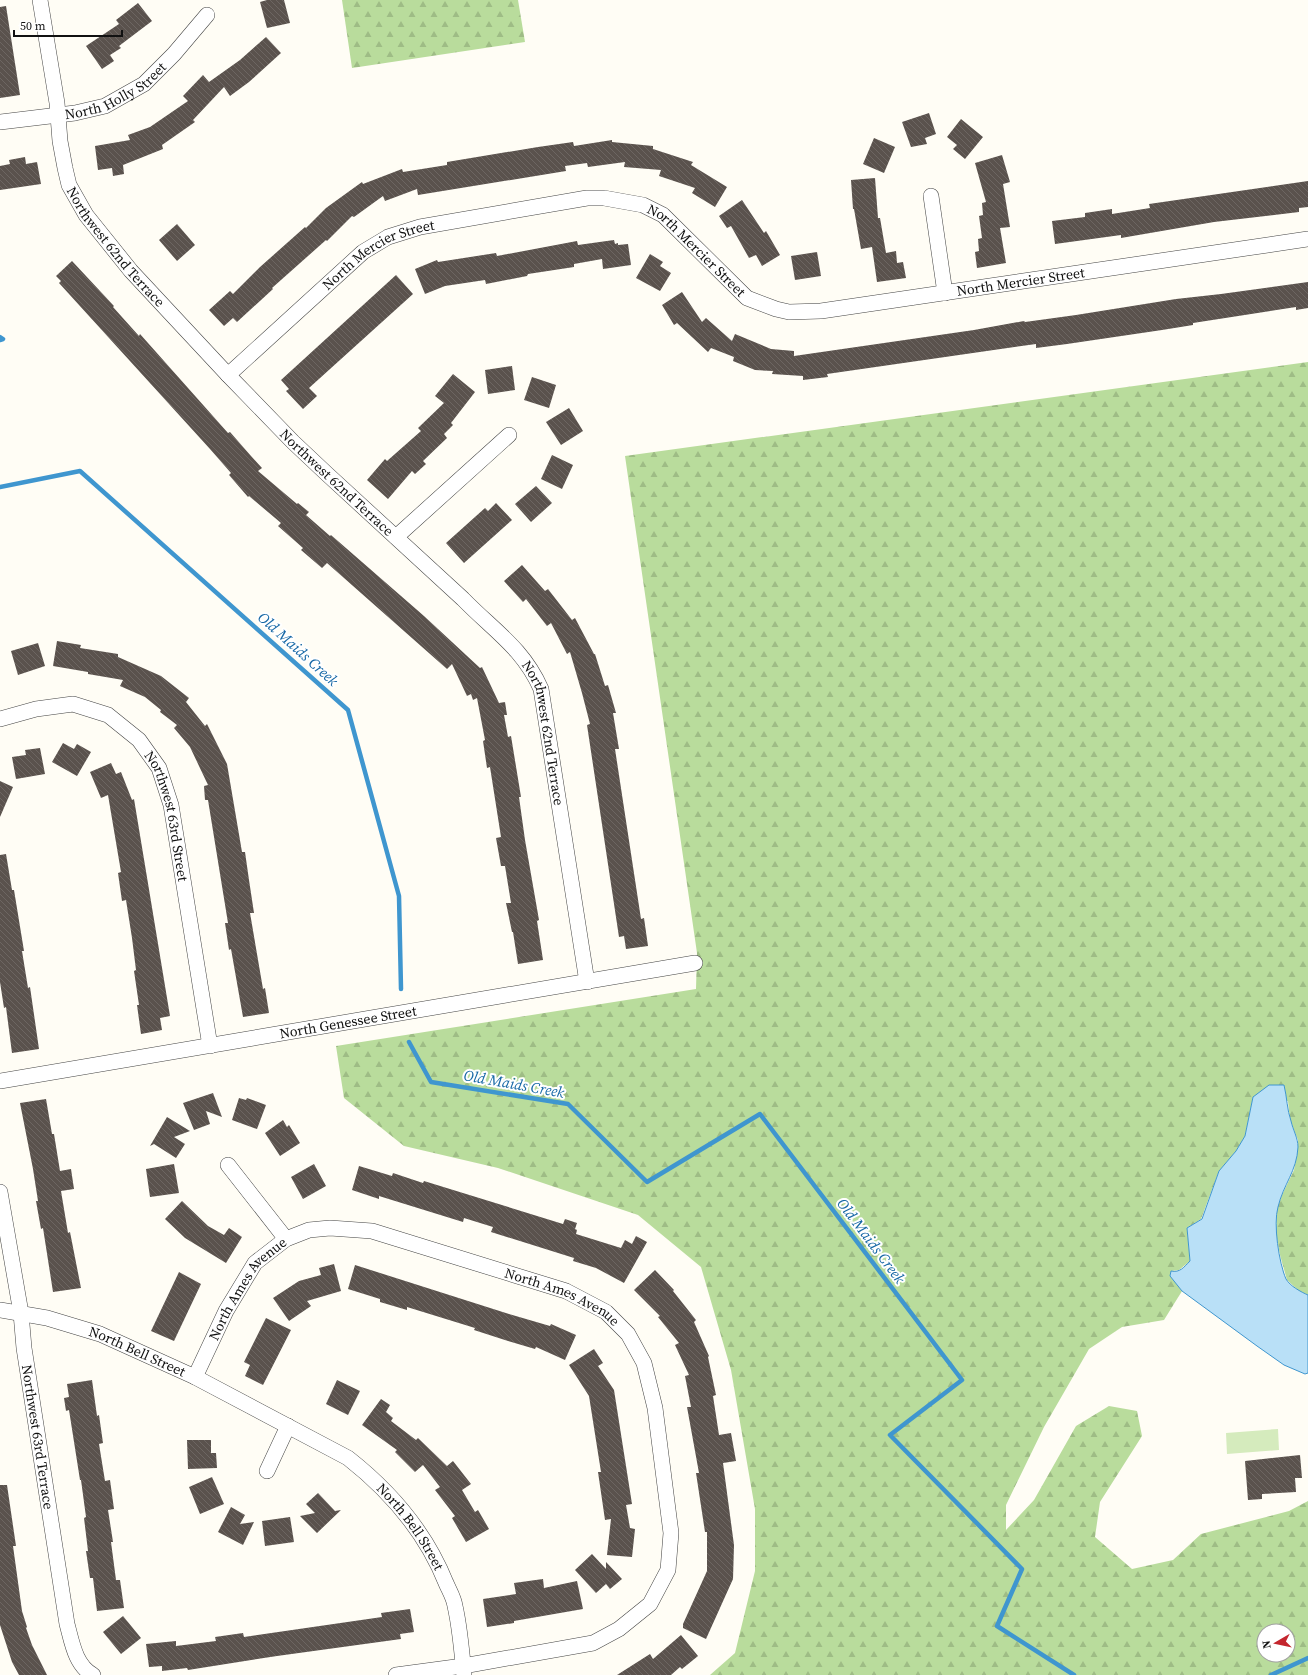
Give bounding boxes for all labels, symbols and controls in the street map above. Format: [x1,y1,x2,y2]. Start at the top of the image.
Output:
scale bar [14,12,122,38]
text: 50 m [20,18,46,34]
street label: North Holly Street [64,57,171,124]
street label: Northwest 62nd Terrace [62,183,169,311]
street label: North Mercier Street [644,199,751,302]
street label: North Mercier Street [318,215,436,295]
street label: North Mercier Street [955,262,1086,301]
street label: Northwest 62nd Terrace [276,424,398,541]
water label: Old Maids Creek [253,607,344,691]
street label: Northwest 62nd Terrace [517,656,569,807]
street label: Northwest 63rd Street [140,747,193,883]
street label: North Genessee Street [278,1000,418,1043]
water label: Old Maids Creek [462,1064,567,1103]
water label: Old Maids Creek [832,1194,911,1288]
street label: North Ames Avenue [204,1232,291,1344]
street label: North Ames Avenue [502,1263,624,1330]
street label: North Bell Street [87,1321,189,1382]
street label: Northwest 63rd Terrace [17,1363,59,1511]
street label: North Bell Street [372,1478,449,1574]
north arrow [1256,1623,1296,1663]
text: N [1259,1639,1275,1650]

